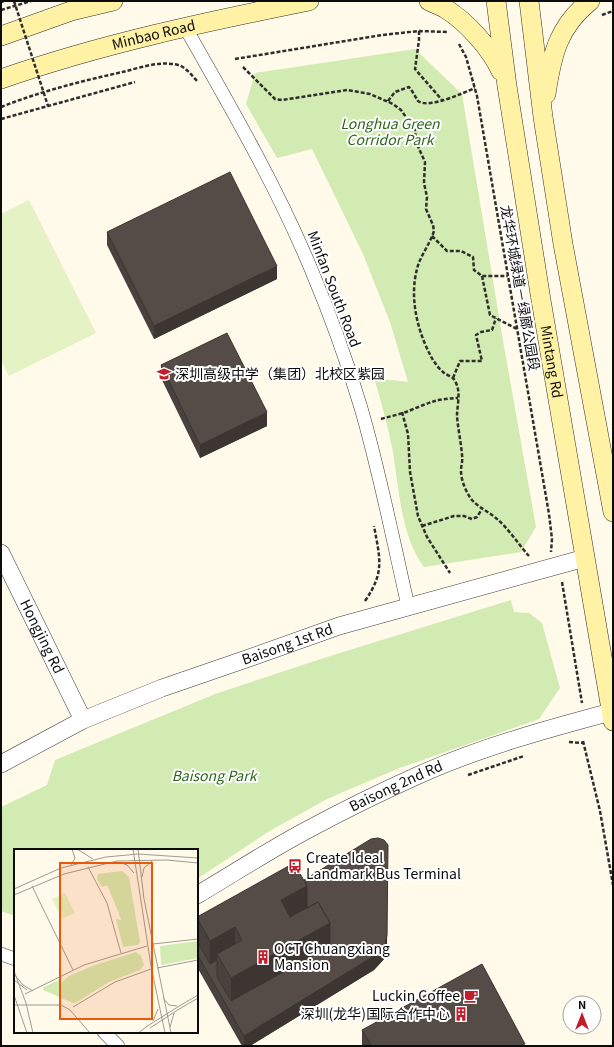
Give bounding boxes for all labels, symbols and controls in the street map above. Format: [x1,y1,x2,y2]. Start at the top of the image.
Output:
street label: Minbao Road [110,14,197,54]
park label: Longhua Green Corridor Park [340,113,440,149]
street label: 龙华环城绿道－绿廊公园段 [497,203,545,372]
street label: Minfan South Road [304,228,366,350]
street label: Mintang Rd [536,324,569,399]
place label: 深圳高级中学（集团）北校区紫园 [175,363,385,383]
school or university icon: 深圳高级中学（集团）北校区紫园 [156,366,172,382]
street label: Hongjing Rd [16,596,70,677]
street label: Baisong 1st Rd [239,618,335,669]
street label: Baisong 2nd Rd [345,755,445,816]
park label: Baisong Park [172,765,259,785]
place label: Create Ideal Landmark Bus Terminal [306,847,461,883]
inset map [14,849,198,1033]
bus stop icon: Create Ideal Landmark Bus Terminal [287,858,303,874]
place label: OCT Chuangxiang Mansion [274,938,390,974]
building icon: OCT Chuangxiang Mansion [255,949,271,965]
place label: Luckin Coffee [372,985,460,1005]
cafe icon: Luckin Coffee [463,988,479,1004]
north arrow [562,995,602,1035]
text: N [578,996,586,1012]
place label: 深圳(龙华)国际合作中心 [301,1003,450,1023]
building icon: 深圳(龙华)国际合作中心 [453,1006,469,1022]

